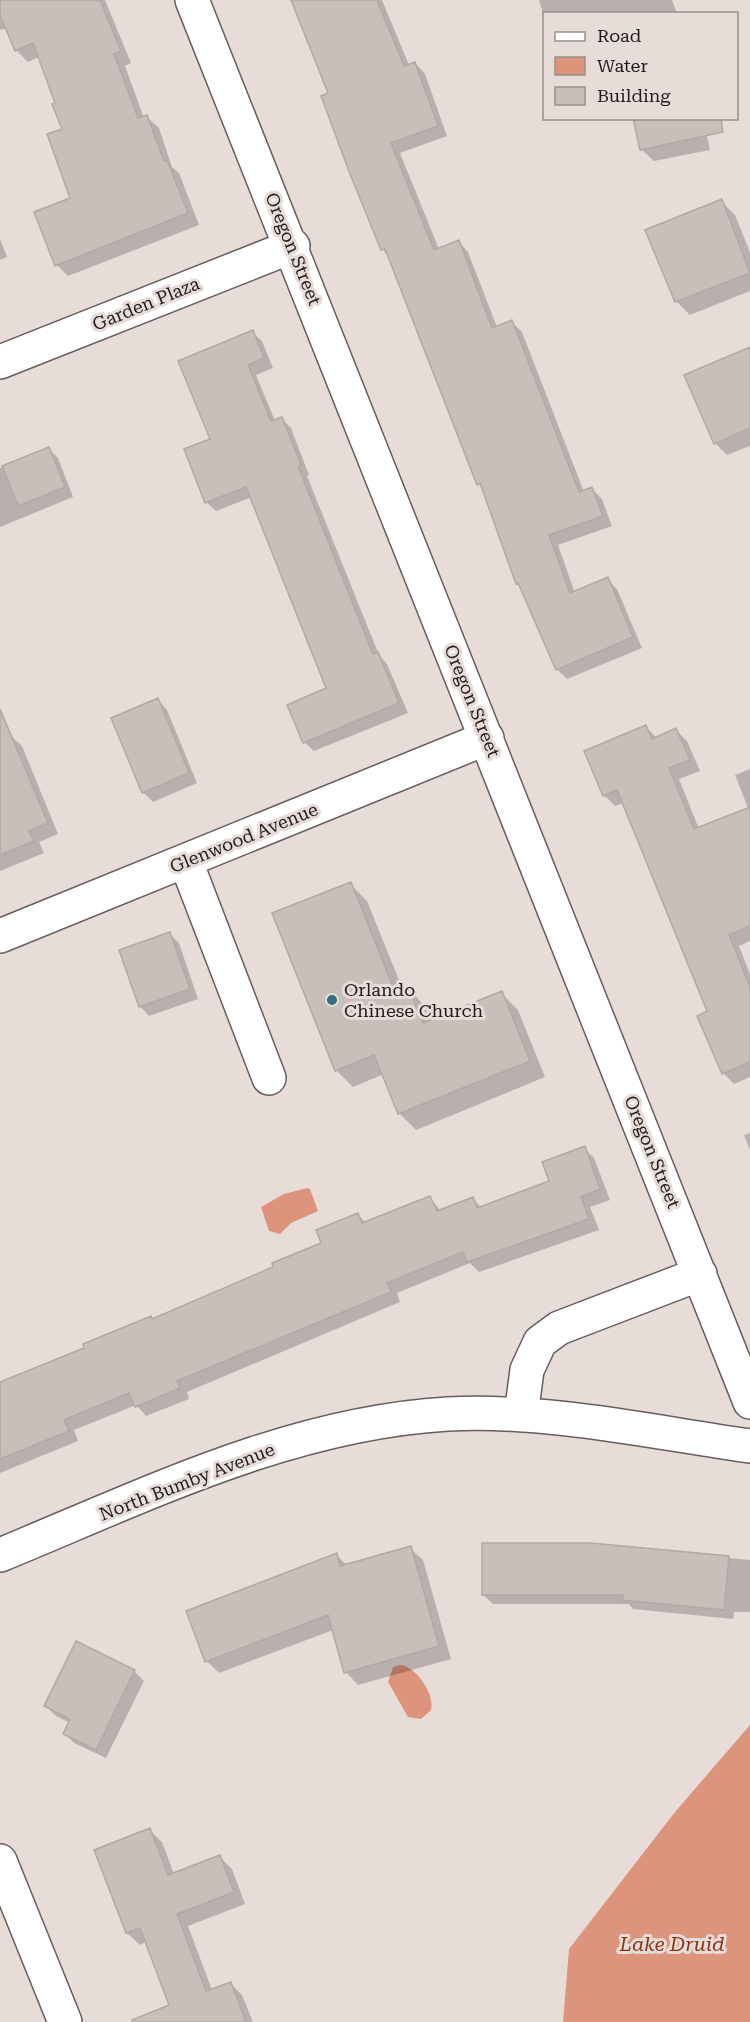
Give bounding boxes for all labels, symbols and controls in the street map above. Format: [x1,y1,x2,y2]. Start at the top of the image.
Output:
legend [543,12,738,120]
text: Road [597,25,642,46]
text: Water [597,55,648,76]
text: Building [597,85,671,106]
street label: Oregon Street [261,189,326,309]
street label: Garden Plaza [89,272,203,335]
street label: Oregon Street [440,641,505,761]
street label: Glenwood Avenue [167,798,321,877]
place label: Orlando Chinese Church [344,979,484,1021]
marker: Orlando Chinese Church [325,993,339,1007]
street label: Oregon Street [620,1092,685,1212]
street label: North Bumby Avenue [96,1438,278,1525]
water label: Lake Druid [618,1932,725,1956]

